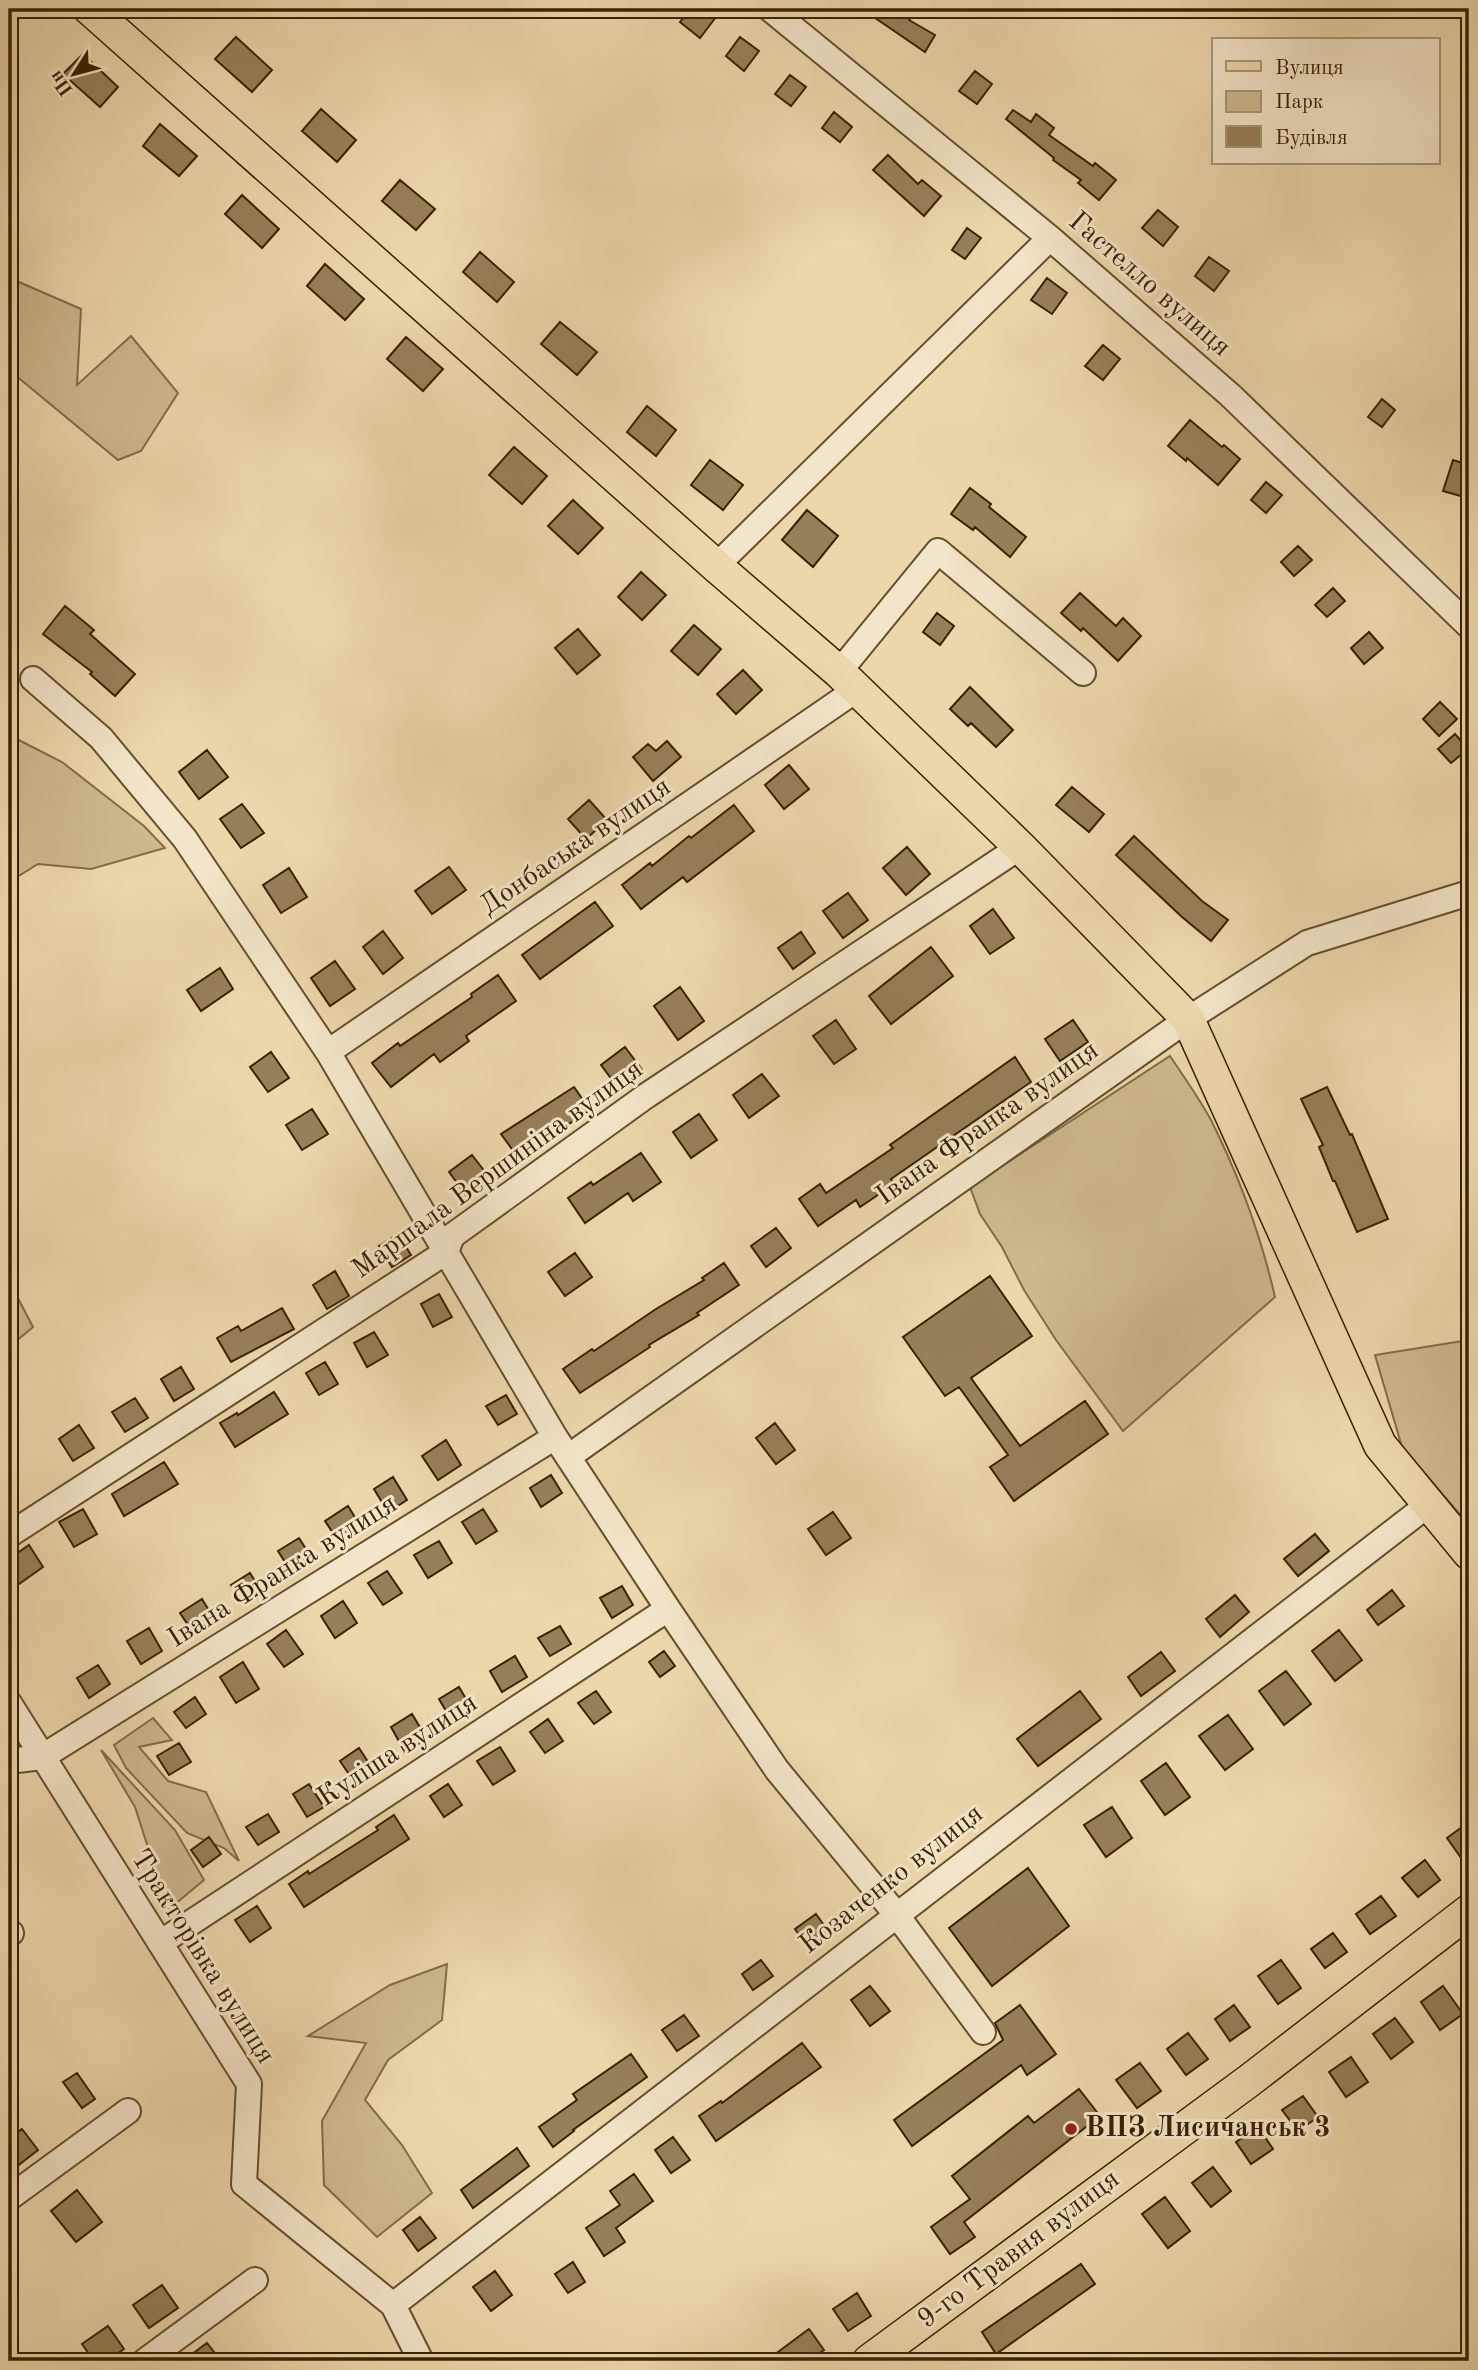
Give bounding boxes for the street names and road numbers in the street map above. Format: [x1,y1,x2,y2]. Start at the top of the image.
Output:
street label: Гастелло вулиця [1063,207,1235,363]
street label: Донбаська вулиця [476,773,676,921]
street label: Івана Франка вулиця [872,1037,1104,1211]
street label: Маршала Вершиніна вулиця [348,1055,648,1285]
street label: Івана Франка вулиця [164,1490,402,1654]
street label: Куліша вулиця [313,1689,483,1813]
street label: Козаченко вулиця [795,1800,989,1960]
street label: Тракторівка вулиця [125,1845,279,2069]
street label: 9-го Травня вулиця [913,2165,1125,2335]

